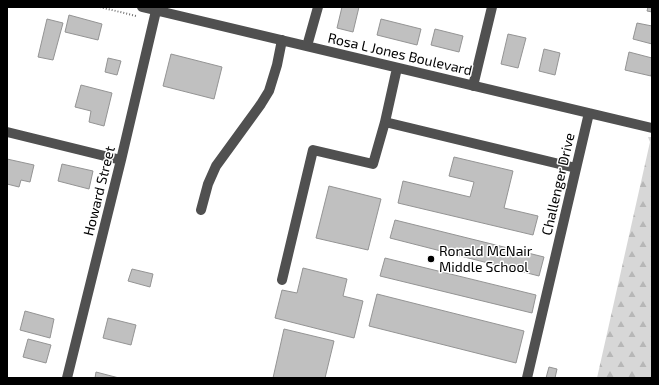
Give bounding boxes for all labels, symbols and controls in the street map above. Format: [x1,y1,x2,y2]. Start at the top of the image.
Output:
street label: Rosa L Jones Boulevard [326,29,474,78]
street label: Challenger Drive [537,131,578,237]
street label: Howard Street [79,144,118,238]
place label: Ronald McNair Middle School [439,242,533,275]
marker: Ronald McNair Middle School [426,254,436,264]

